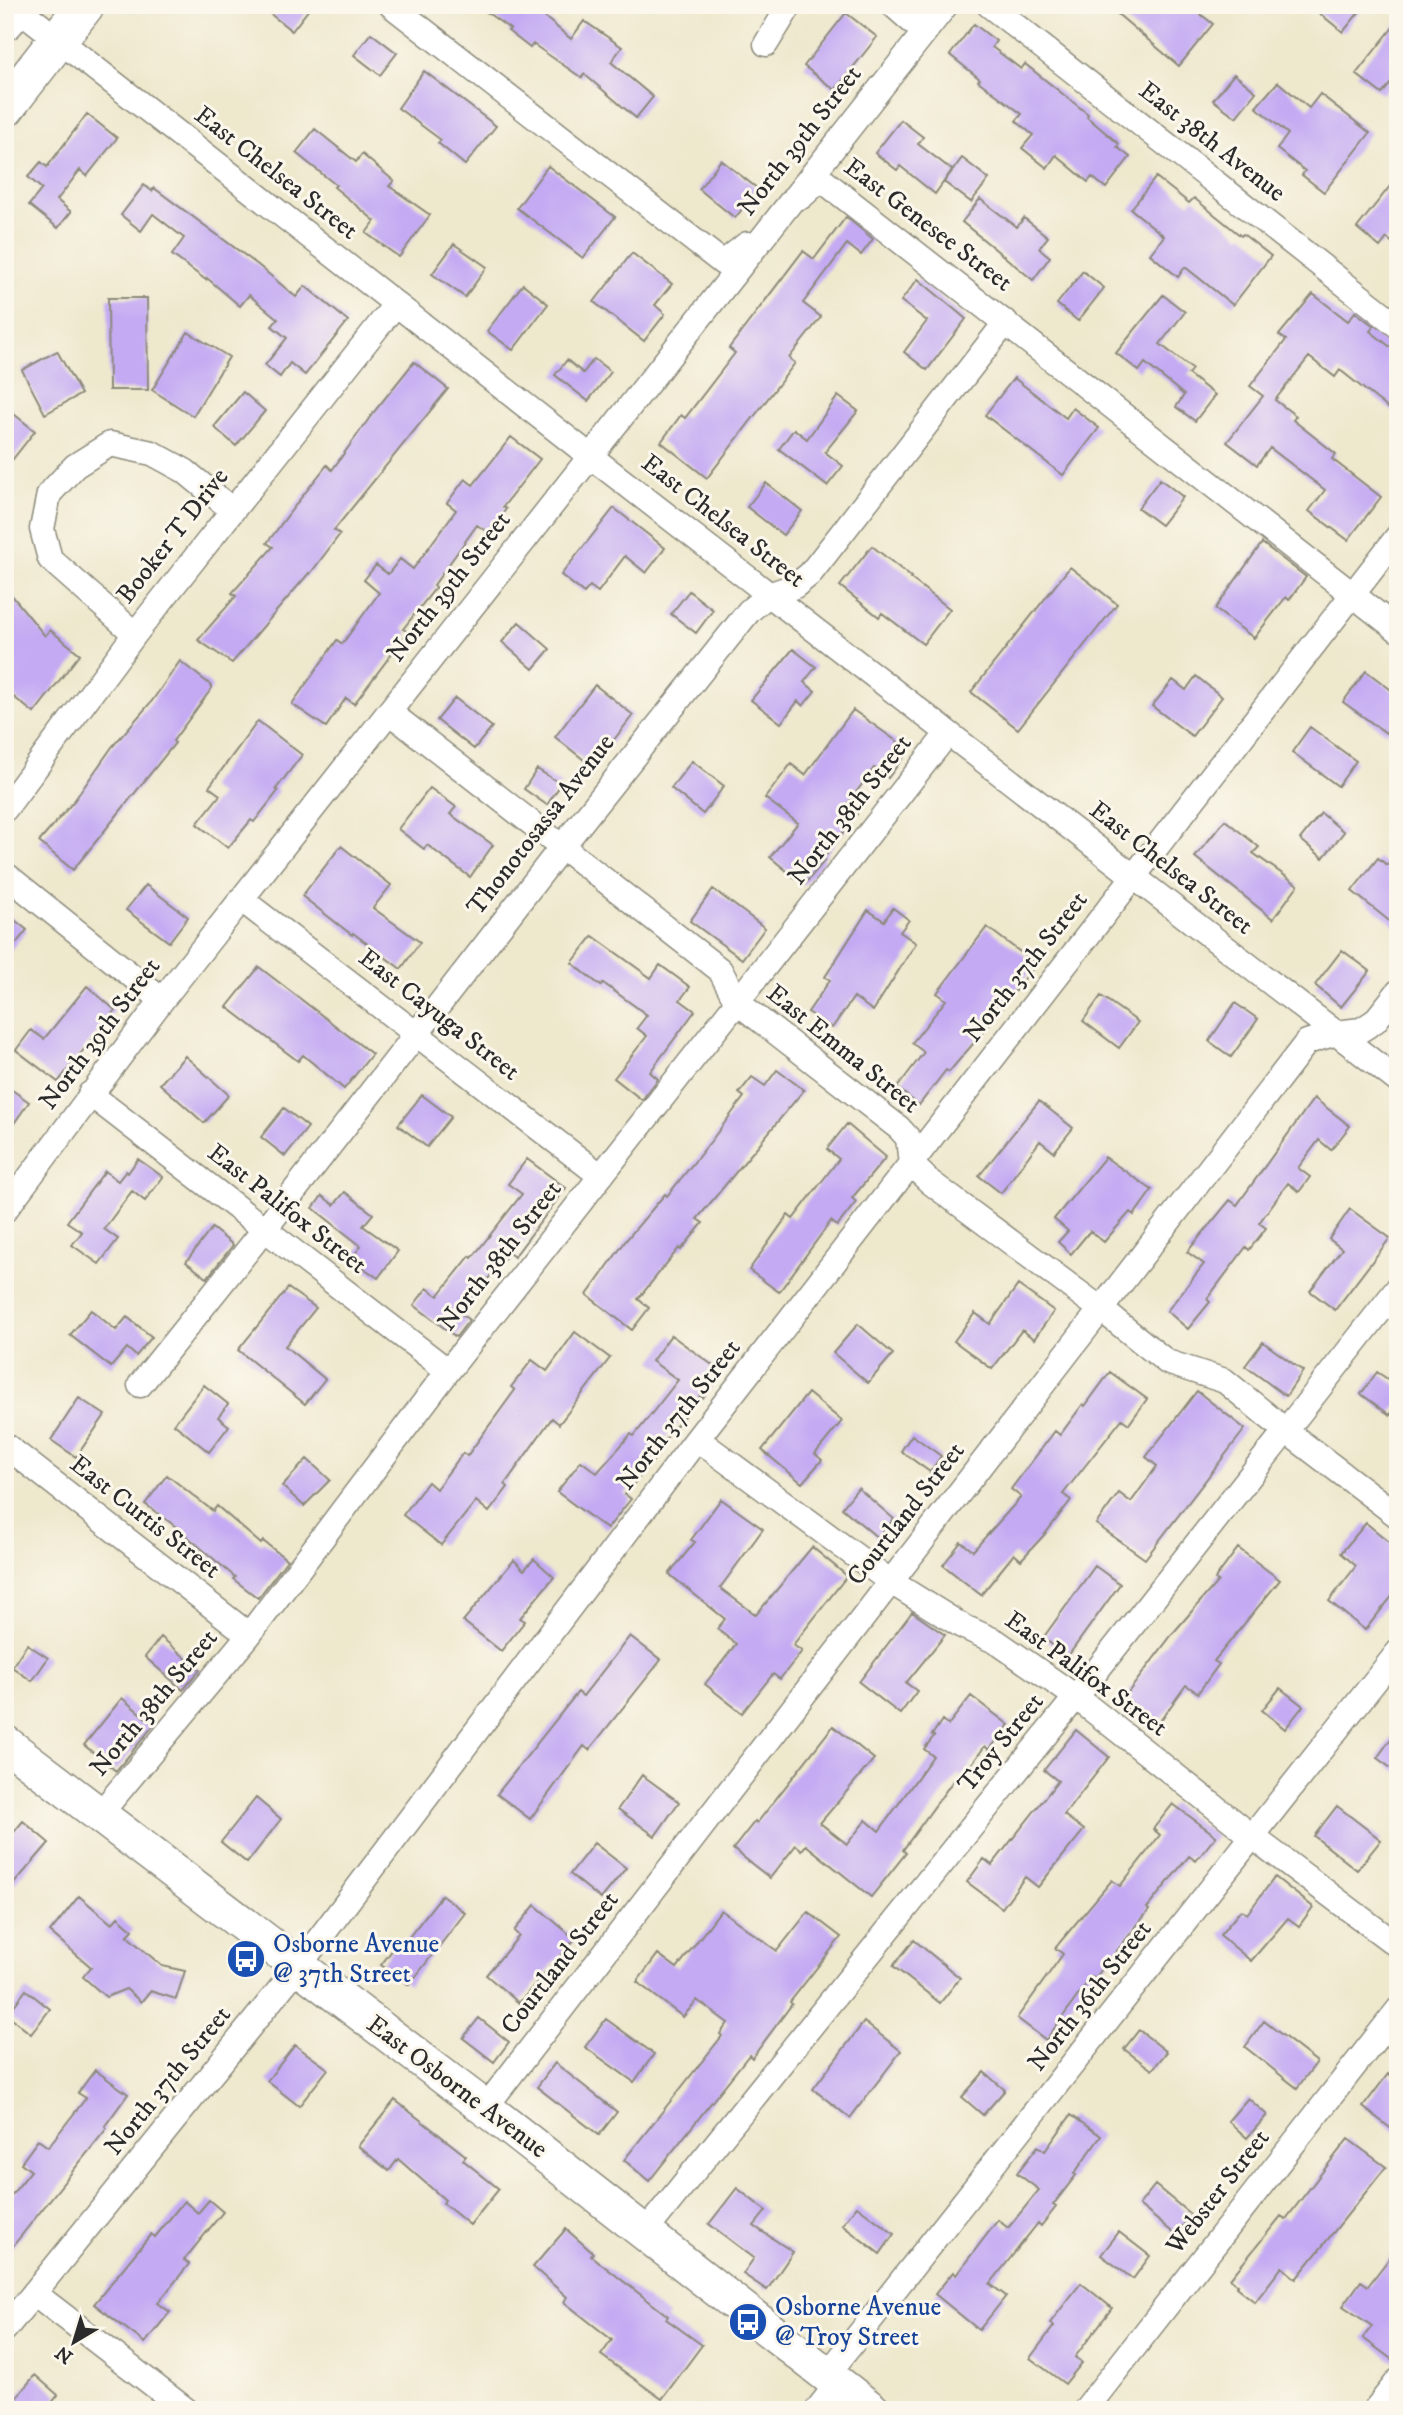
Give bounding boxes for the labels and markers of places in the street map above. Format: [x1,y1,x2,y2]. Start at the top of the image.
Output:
place label: Osborne Avenue @ 37th Street [273,1928,439,1991]
bus stop icon: Osborne Avenue @ 37th Street [225,1938,267,1980]
place label: Osborne Avenue @ Troy Street [775,2291,941,2354]
bus stop icon: Osborne Avenue @ Troy Street [727,2301,769,2343]

